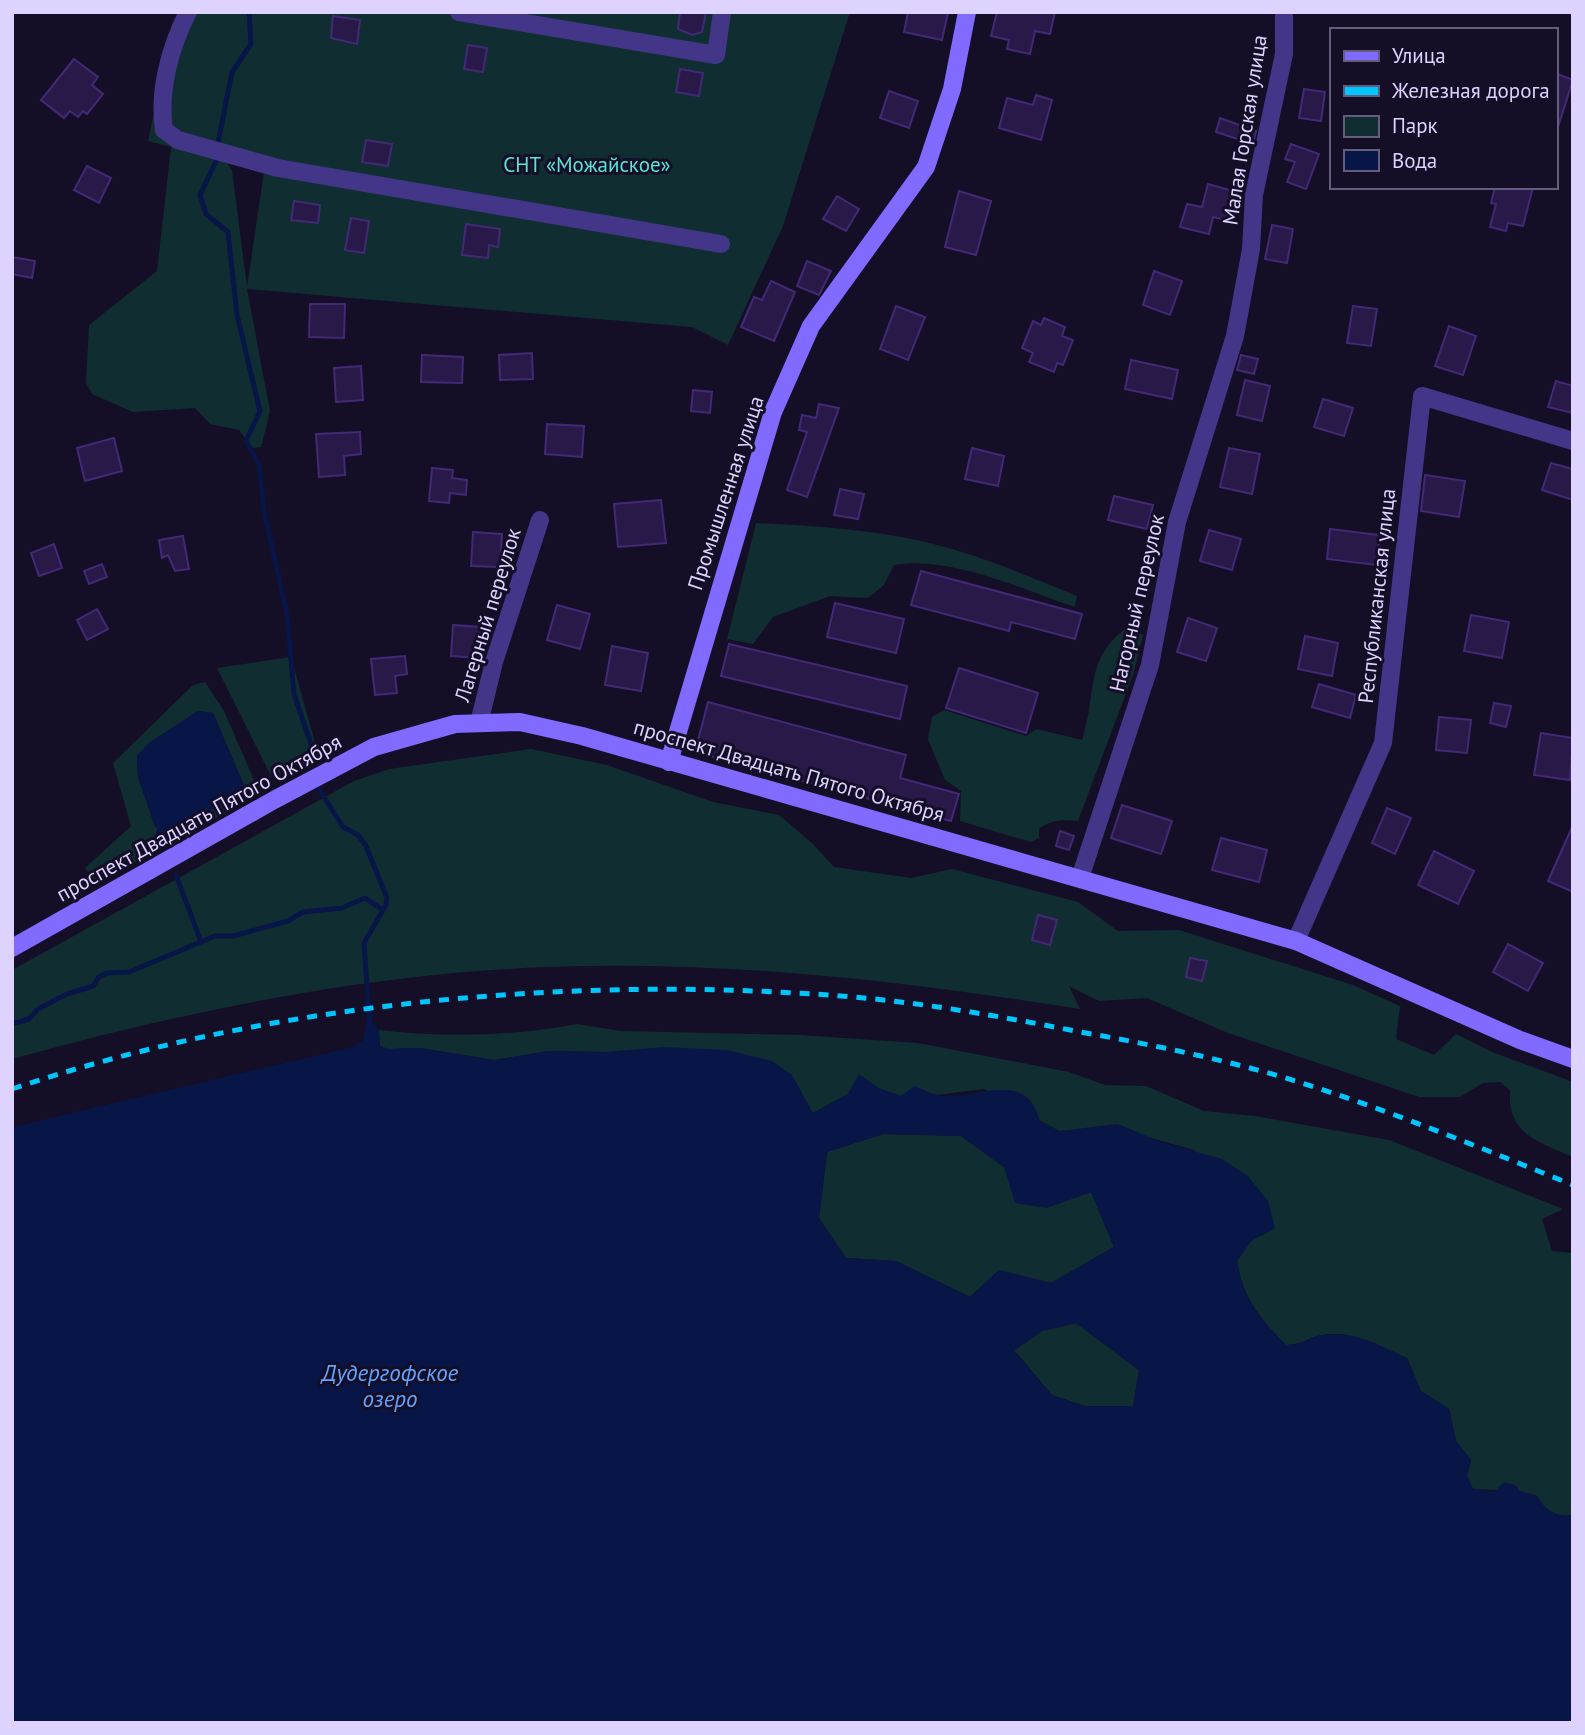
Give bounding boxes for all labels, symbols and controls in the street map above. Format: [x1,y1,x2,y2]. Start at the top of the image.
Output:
legend [1330,28,1557,189]
street label: Малая Горская улица [1216,33,1273,227]
text: Улица [1392,42,1446,69]
text: Железная дорога [1391,77,1550,104]
text: Парк [1392,112,1438,139]
text: Вода [1392,147,1437,174]
park label: СНТ «Можайское» [503,151,671,178]
street label: Промышленная улица [681,392,770,593]
street label: Республиканская улица [1352,487,1401,705]
street label: Нагорный переулок [1103,511,1170,694]
street label: Лагерный переулок [448,525,527,706]
street label: проспект Двадцать Пятого Октября [631,713,948,828]
street label: проспект Двадцать Пятого Октября [51,728,346,907]
water label: Дудергофское озеро [320,1358,459,1413]

